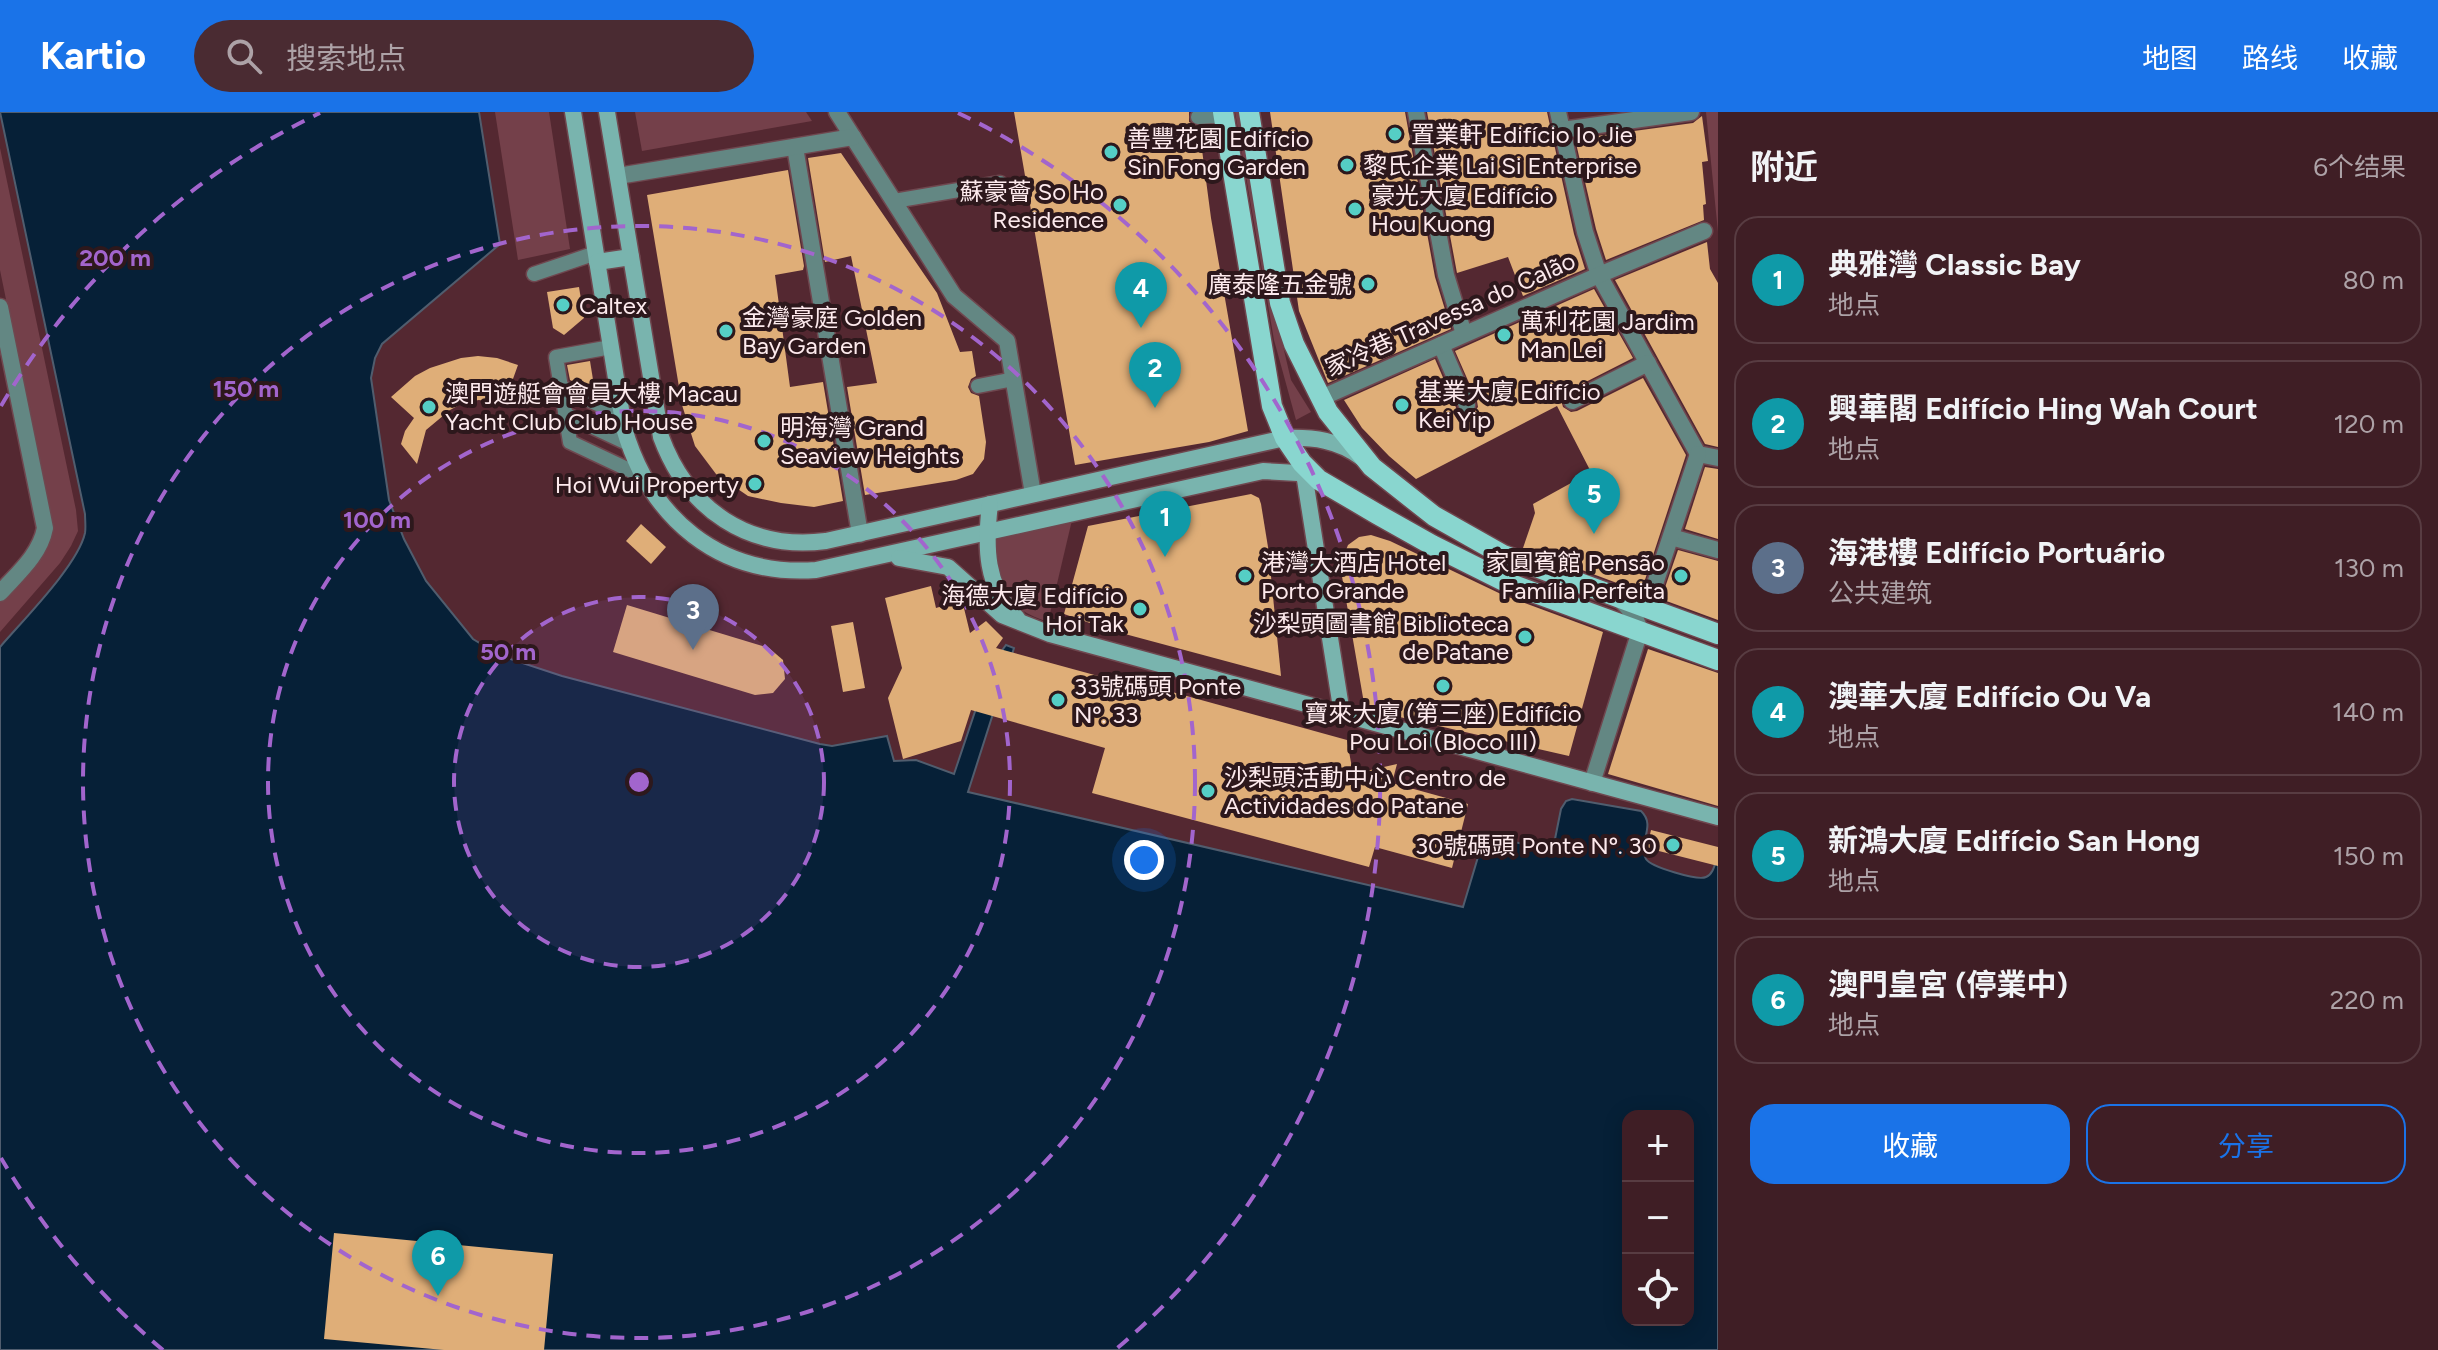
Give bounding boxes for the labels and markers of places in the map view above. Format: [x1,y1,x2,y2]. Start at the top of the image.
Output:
place label: 置業軒 Edifício Io Jie [1411,120,1633,149]
place label: 善豐花園 Edifício Sin Fong Garden [1127,124,1310,181]
marker: 置業軒 Edifício Io Jie [1386,125,1404,143]
marker: 善豐花園 Edifício Sin Fong Garden [1102,143,1120,161]
place label: 黎氏企業 Lai Si Enterprise [1363,151,1637,180]
marker: 黎氏企業 Lai Si Enterprise [1338,156,1356,174]
place label: 蘇豪薈 So Ho Residence [960,177,1104,234]
place label: 豪光大廈 Edifício Hou Kuong [1371,181,1554,238]
marker: 蘇豪薈 So Ho Residence [1111,196,1129,214]
marker: 豪光大廈 Edifício Hou Kuong [1346,200,1364,218]
pin: 4 [1115,262,1167,328]
place label: 廣泰隆五金號 [1208,270,1352,299]
marker: 廣泰隆五金號 [1359,275,1377,293]
place label: Caltex [579,291,648,320]
marker: Caltex [554,296,572,314]
place label: 金灣豪庭 Golden Bay Garden [742,303,922,360]
place label: 萬利花園 Jardim Man Lei [1520,307,1695,364]
marker: 金灣豪庭 Golden Bay Garden [717,322,735,340]
marker: 萬利花園 Jardim Man Lei [1495,326,1513,344]
pin: 2 [1129,342,1181,408]
place label: 基業大廈 Edifício Kei Yip [1418,377,1601,434]
place label: 澳門遊艇會會員大樓 Macau Yacht Club Club House [445,379,738,436]
marker: 基業大廈 Edifício Kei Yip [1393,396,1411,414]
marker: 澳門遊艇會會員大樓 Macau Yacht Club Club House [420,398,438,416]
place label: 明海灣 Grand Seaview Heights [780,413,960,470]
marker: 明海灣 Grand Seaview Heights [755,432,773,450]
pin: 5 [1568,468,1620,534]
place label: Hoi Wui Property [555,470,739,499]
marker: Hoi Wui Property [746,475,764,493]
pin: 1 [1139,491,1191,557]
place label: 港灣大酒店 Hotel Porto Grande [1261,548,1446,605]
place label: 家圓賓館 Pensão Família Perfeita [1486,548,1665,605]
marker: 港灣大酒店 Hotel Porto Grande [1236,567,1254,585]
marker: 家圓賓館 Pensão Família Perfeita [1672,567,1690,585]
place label: 海德大廈 Edifício Hoi Tak [941,581,1124,638]
pin: 3 [667,584,719,650]
marker: 海德大廈 Edifício Hoi Tak [1131,600,1149,618]
place label: 沙梨頭圖書館 Biblioteca de Patane [1253,609,1509,666]
marker: 沙梨頭圖書館 Biblioteca de Patane [1516,628,1534,646]
place label: 33號碼頭 Ponte Nº. 33 [1074,672,1241,729]
marker: 寶來大廈 (第三座) Edifício Pou Loi (Bloco III) [1434,677,1452,695]
marker: 33號碼頭 Ponte Nº. 33 [1049,691,1067,709]
place label: 寶來大廈 (第三座) Edifício Pou Loi (Bloco III) [1304,699,1582,756]
place label: 沙梨頭活動中心 Centro de Actividades do Patane [1224,763,1506,820]
centre of rings [625,768,653,796]
marker: 沙梨頭活動中心 Centro de Actividades do Patane [1199,782,1217,800]
place label: 30號碼頭 Ponte Nº. 30 [1415,831,1657,860]
marker: 30號碼頭 Ponte Nº. 30 [1664,836,1682,854]
pin: 6 [412,1230,464,1296]

